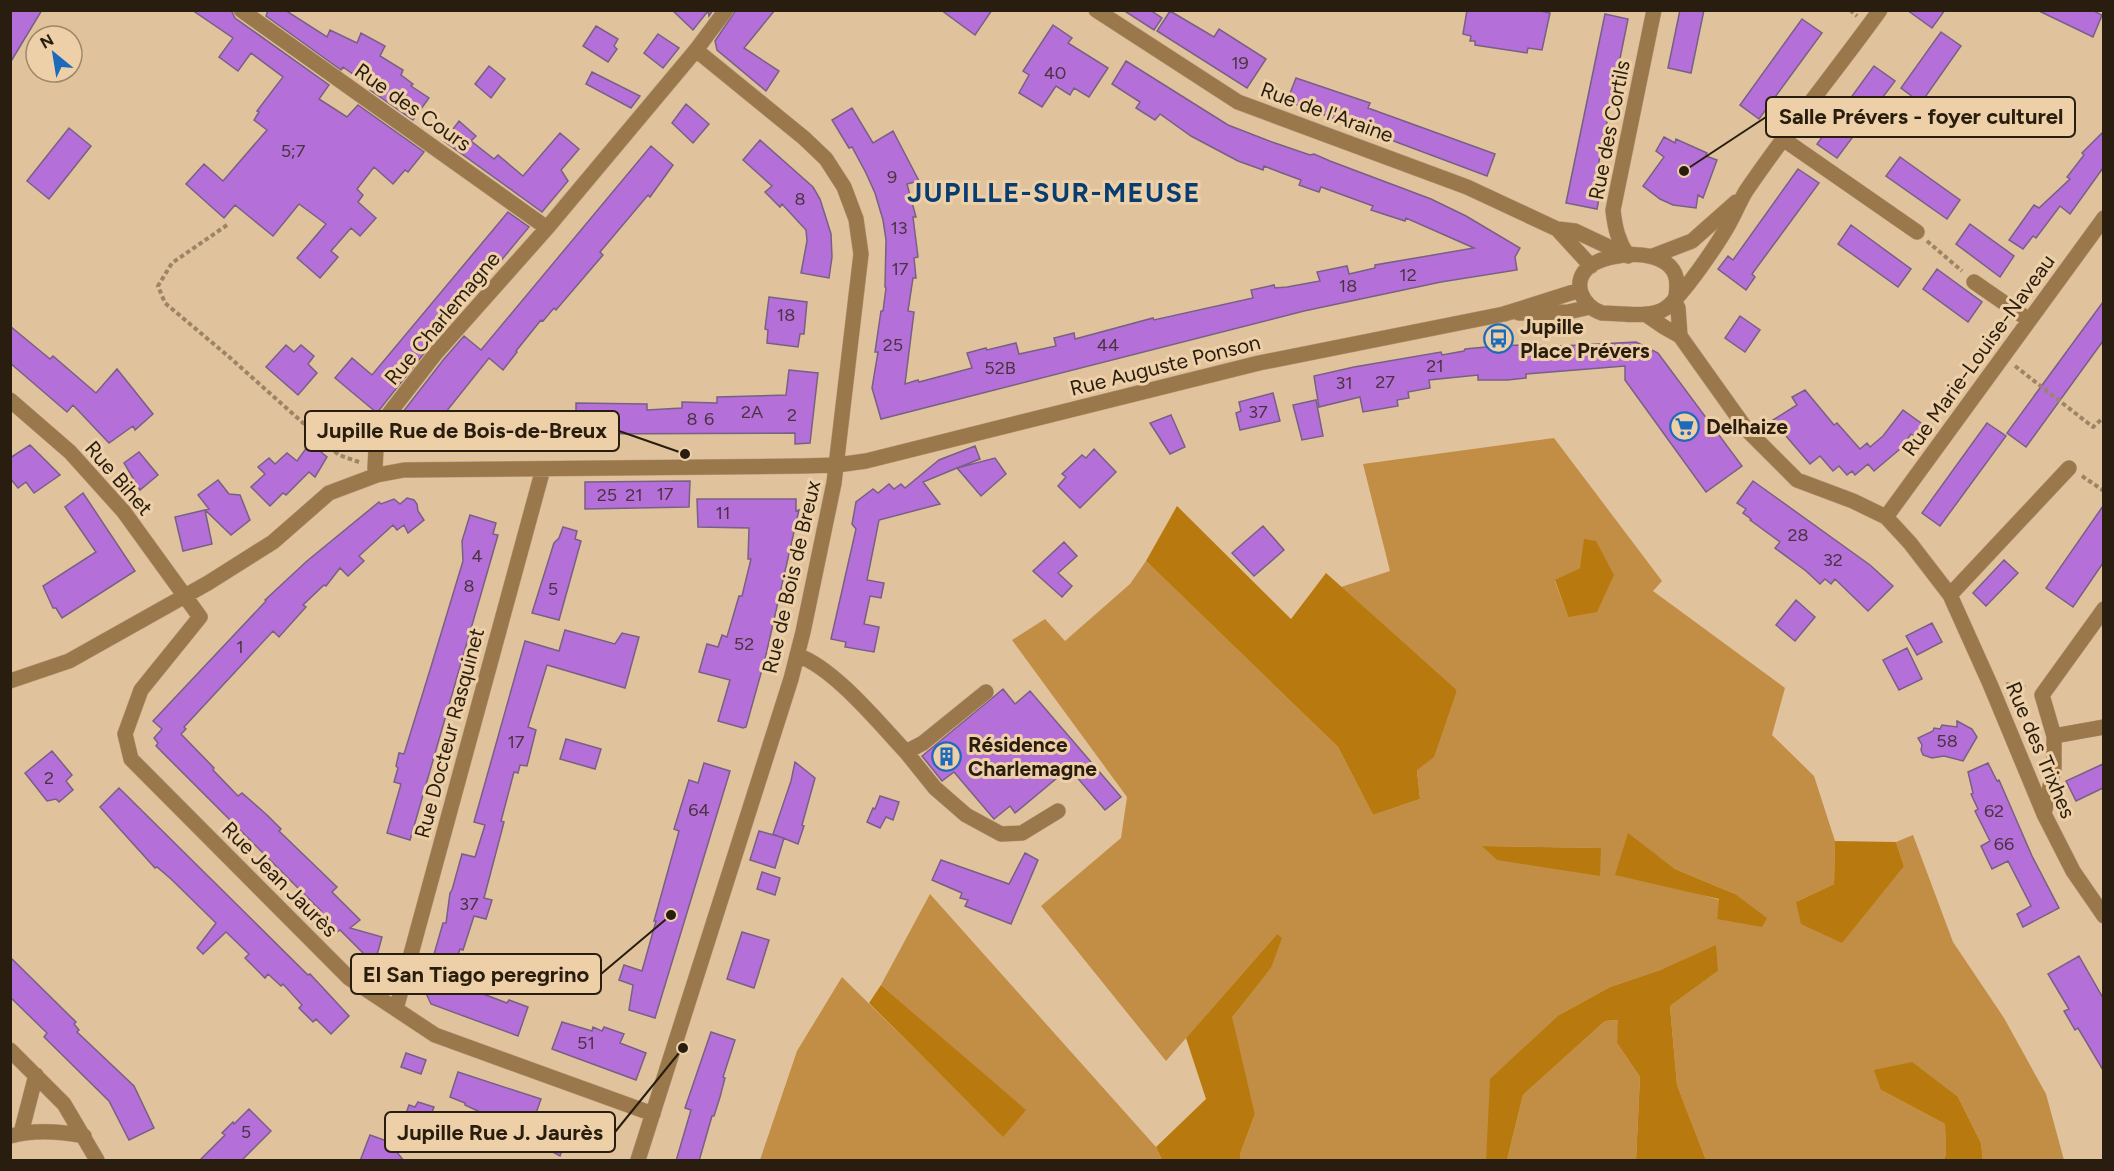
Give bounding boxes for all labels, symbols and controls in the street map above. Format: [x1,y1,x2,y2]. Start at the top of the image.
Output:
north arrow [24,24,84,84]
text: N [37,30,57,53]
house number: 19 [1231,52,1249,74]
street label: Rue des Cours [350,58,476,156]
street label: Rue des Cortils [1583,58,1635,202]
house number: 40 [1044,62,1066,84]
street label: Rue de l'Araine [1257,76,1397,148]
callout: Salle Prévers - foyer culturel [1766,97,2075,137]
text: Salle Prévers - foyer culturel [1779,103,2063,130]
house number: 5;7 [281,140,306,162]
house number: 9 [887,166,897,188]
district label: JUPILLE-SUR-MEUSE [907,176,1201,209]
house number: 8 [794,188,806,210]
house number: 13 [890,217,908,239]
street label: Rue Charlemagne [379,246,505,390]
street label: Rue Marie-Louise-Naveau [1896,249,2060,461]
house number: 17 [891,258,909,280]
house number: 12 [1399,264,1417,286]
house number: 18 [1339,275,1357,297]
house number: 18 [777,304,795,326]
place label: Jupille Place Prévers [1520,314,1650,363]
bus stop icon: Jupille Place Prévers [1483,322,1515,354]
street label: Rue Auguste Ponson [1067,329,1263,401]
house number: 25 [883,334,903,356]
house number: 44 [1097,334,1119,356]
house number: 21 [1426,355,1444,377]
house number: 52B [984,357,1016,379]
house number: 27 [1375,371,1395,393]
house number: 31 [1335,372,1353,394]
house number: 2A [741,401,763,423]
house number: 37 [1248,401,1268,423]
house number: 2 [787,404,797,426]
house number: 8 [686,408,698,430]
house number: 6 [704,408,714,430]
supermarket icon: Delhaize [1669,410,1701,442]
callout: Jupille Rue de Bois-de-Breux [305,411,619,451]
place label: Delhaize [1706,414,1788,439]
text: Jupille Rue de Bois-de-Breux [317,417,607,444]
street label: Rue Bihet [80,436,158,520]
street label: Rue de Bois de Breux [757,478,825,676]
house number: 17 [656,483,674,505]
house number: 25 [597,484,617,506]
house number: 21 [625,484,643,506]
house number: 11 [716,502,730,524]
house number: 28 [1787,524,1809,546]
house number: 4 [471,545,483,567]
house number: 32 [1823,549,1843,571]
house number: 8 [463,575,475,597]
house number: 5 [548,578,558,600]
street label: Rue Docteur Rasquinet [409,625,489,841]
house number: 52 [734,633,754,655]
house number: 1 [236,636,244,658]
street label: Rue des Trixhes [2001,678,2081,822]
house number: 58 [1936,730,1958,752]
house number: 17 [507,731,525,753]
place label: Résidence Charlemagne [968,732,1097,781]
building icon: Résidence Charlemagne [931,740,963,772]
house number: 2 [44,767,54,789]
house number: 64 [688,799,710,821]
house number: 62 [1984,800,2004,822]
street label: Rue Jean Jaurès [217,816,343,942]
house number: 66 [1994,833,2014,855]
house number: 37 [459,893,479,915]
callout: El San Tiago peregrino [351,954,601,994]
text: El San Tiago peregrino [363,961,589,988]
house number: 51 [577,1032,595,1054]
callout: Jupille Rue J. Jaurès [385,1112,615,1152]
text: Jupille Rue J. Jaurès [397,1119,603,1146]
house number: 5 [241,1121,251,1143]

